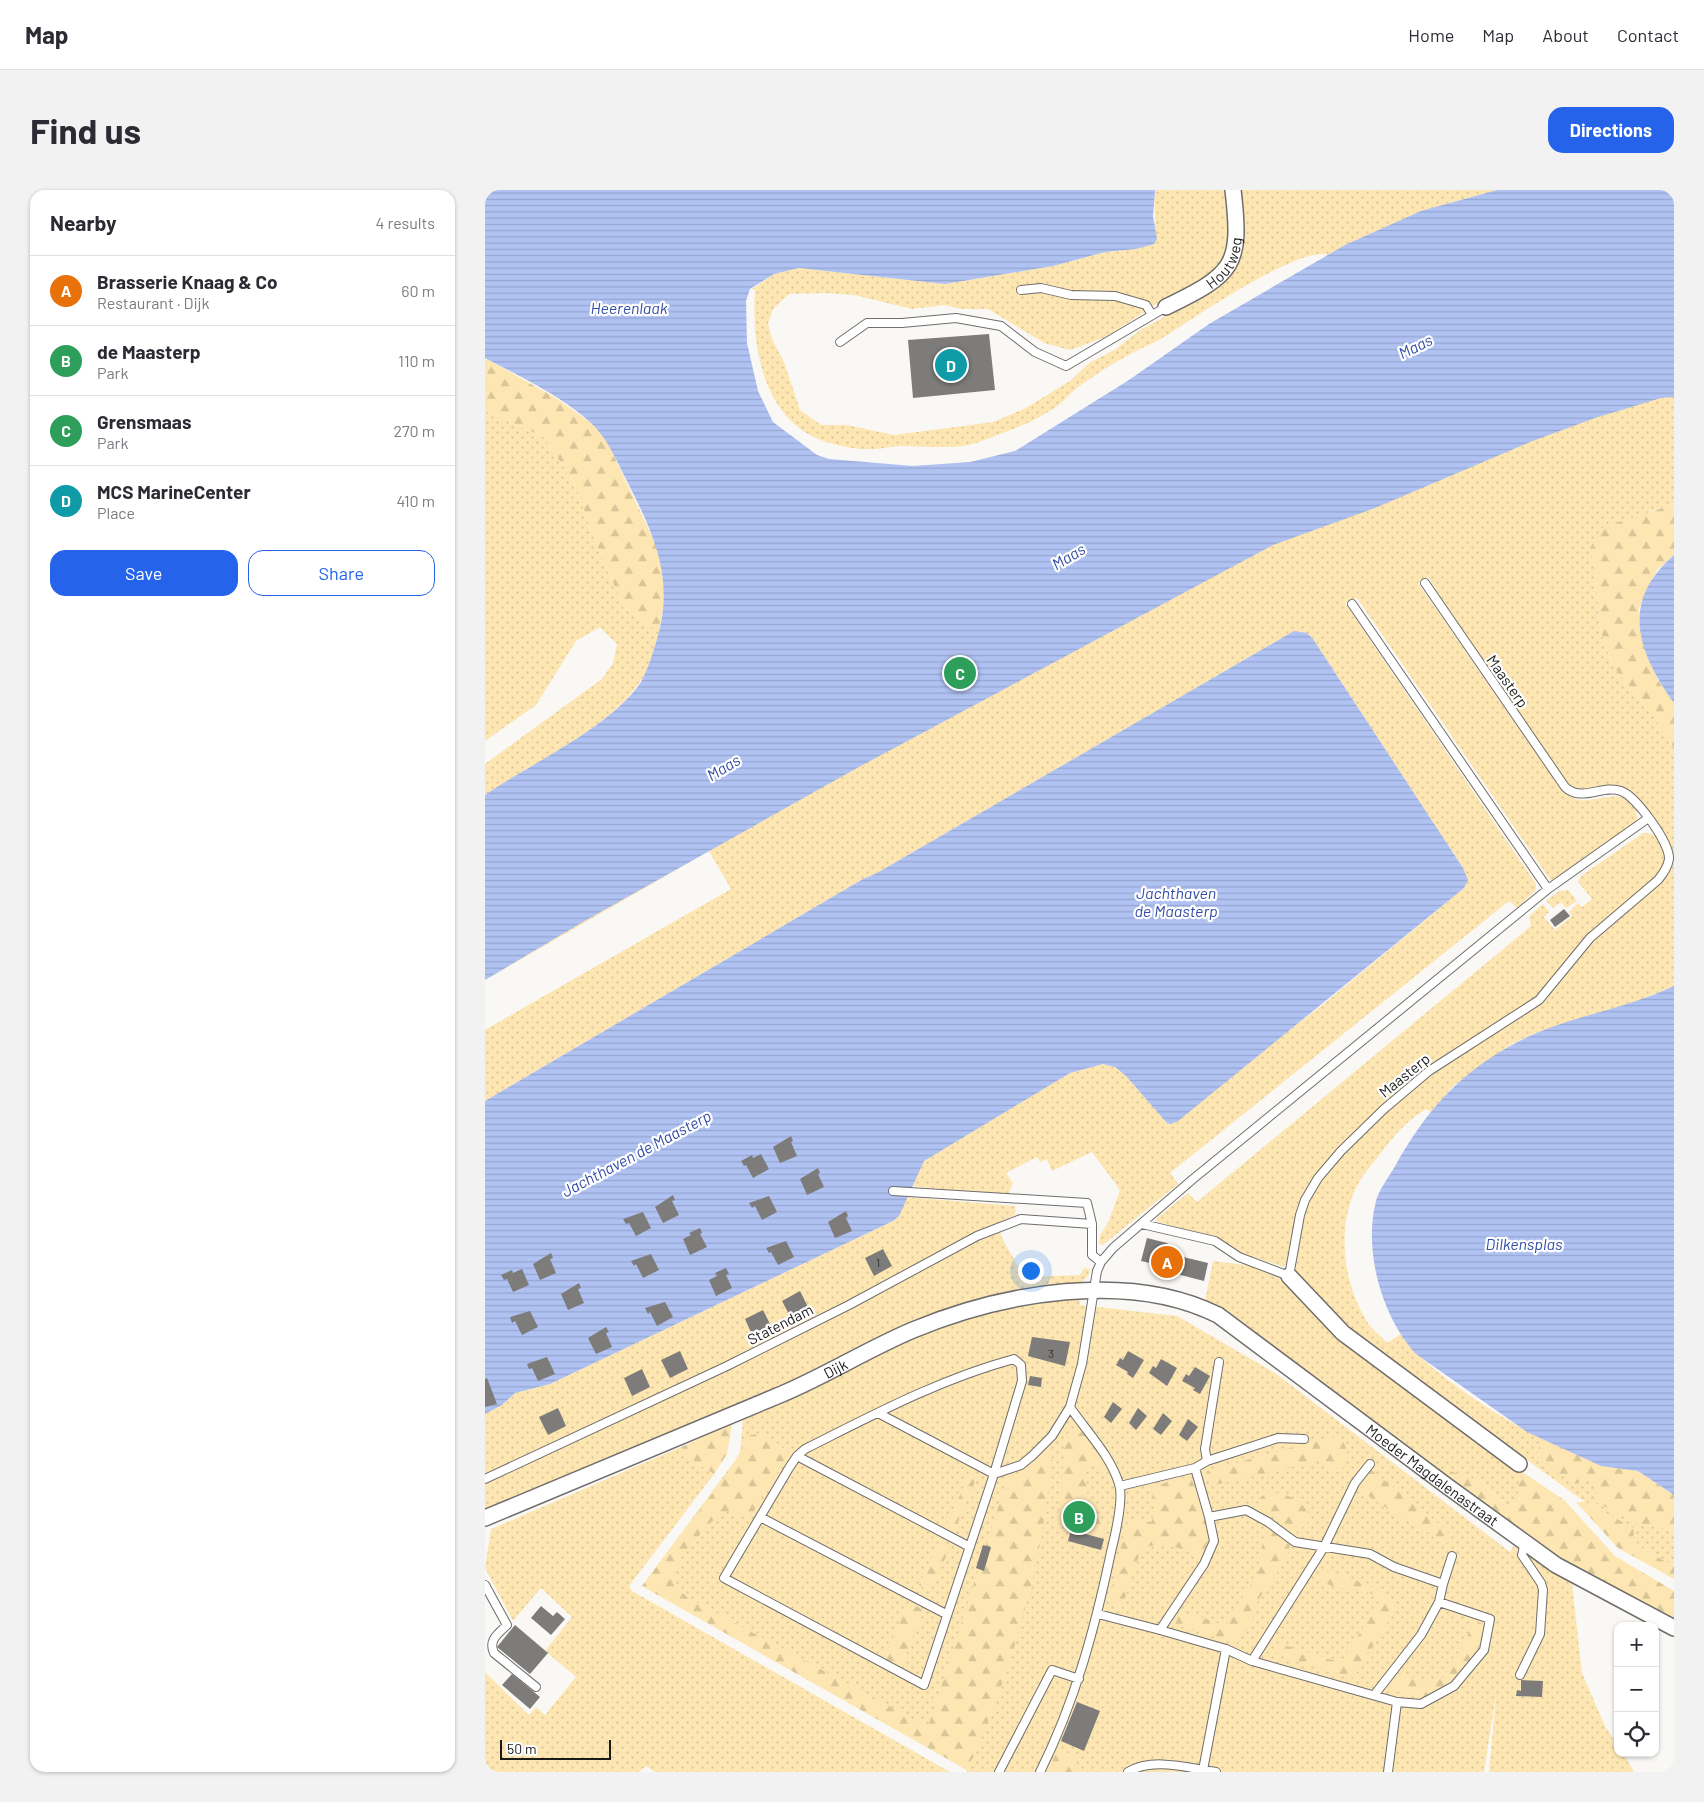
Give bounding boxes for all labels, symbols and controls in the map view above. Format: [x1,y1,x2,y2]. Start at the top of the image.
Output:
text: Map [25,20,68,49]
text: Home [1408,24,1454,46]
text: Map [1482,24,1514,46]
text: About [1542,24,1589,46]
text: Contact [1617,24,1679,46]
button: Directions [1548,107,1674,153]
text: Find us [30,109,141,151]
text: Nearby [50,210,116,235]
text: 4 results [375,213,435,232]
street label: Houtweg [1202,236,1245,292]
text: Brasserie Knaag & Co [97,270,278,293]
text: A [61,281,71,300]
text: 60 m [401,281,435,300]
text: Restaurant · Dijk [97,293,209,312]
water label: Heerenlaak [590,298,668,317]
water label: Maas [1395,329,1436,362]
text: de Maasterp [97,340,201,363]
pin: D [935,346,967,384]
text: B [61,351,71,370]
text: 110 m [398,351,435,370]
text: Park [97,363,128,382]
text: Grensmaas [97,410,191,433]
text: C [61,421,71,440]
text: 270 m [393,421,435,440]
text: Park [97,433,128,452]
text: MCS MarineCenter [97,480,251,503]
text: D [61,491,71,510]
text: 410 m [397,491,435,510]
text: Place [97,503,135,522]
water label: Maas [1048,538,1089,573]
button: Save [50,550,238,596]
button: Share [248,550,435,596]
street label: Maasterp [1483,651,1533,711]
pin: C [944,654,976,692]
water label: Maas [703,749,744,784]
water label: Jachthaven de Maasterp [1134,883,1218,920]
street label: Maasterp [1375,1049,1433,1101]
water label: Jachthaven de Maasterp [558,1106,714,1200]
water label: Dilkensplas [1486,1234,1563,1253]
pin: A [1151,1243,1183,1281]
house number: 1 [876,1255,880,1269]
your location [1018,1258,1044,1284]
street label: Statendam [744,1300,816,1348]
house number: 3 [1048,1346,1054,1360]
street label: Dijk [820,1355,851,1382]
street label: Moeder Magdalenastraat [1363,1420,1502,1529]
pin: B [1063,1498,1095,1536]
map controls [1614,1622,1659,1757]
button: + [1614,1622,1659,1667]
button: − [1614,1667,1659,1712]
button: locate [1614,1712,1659,1757]
scale bar [500,1737,611,1760]
text: 50 m [507,1740,536,1757]

